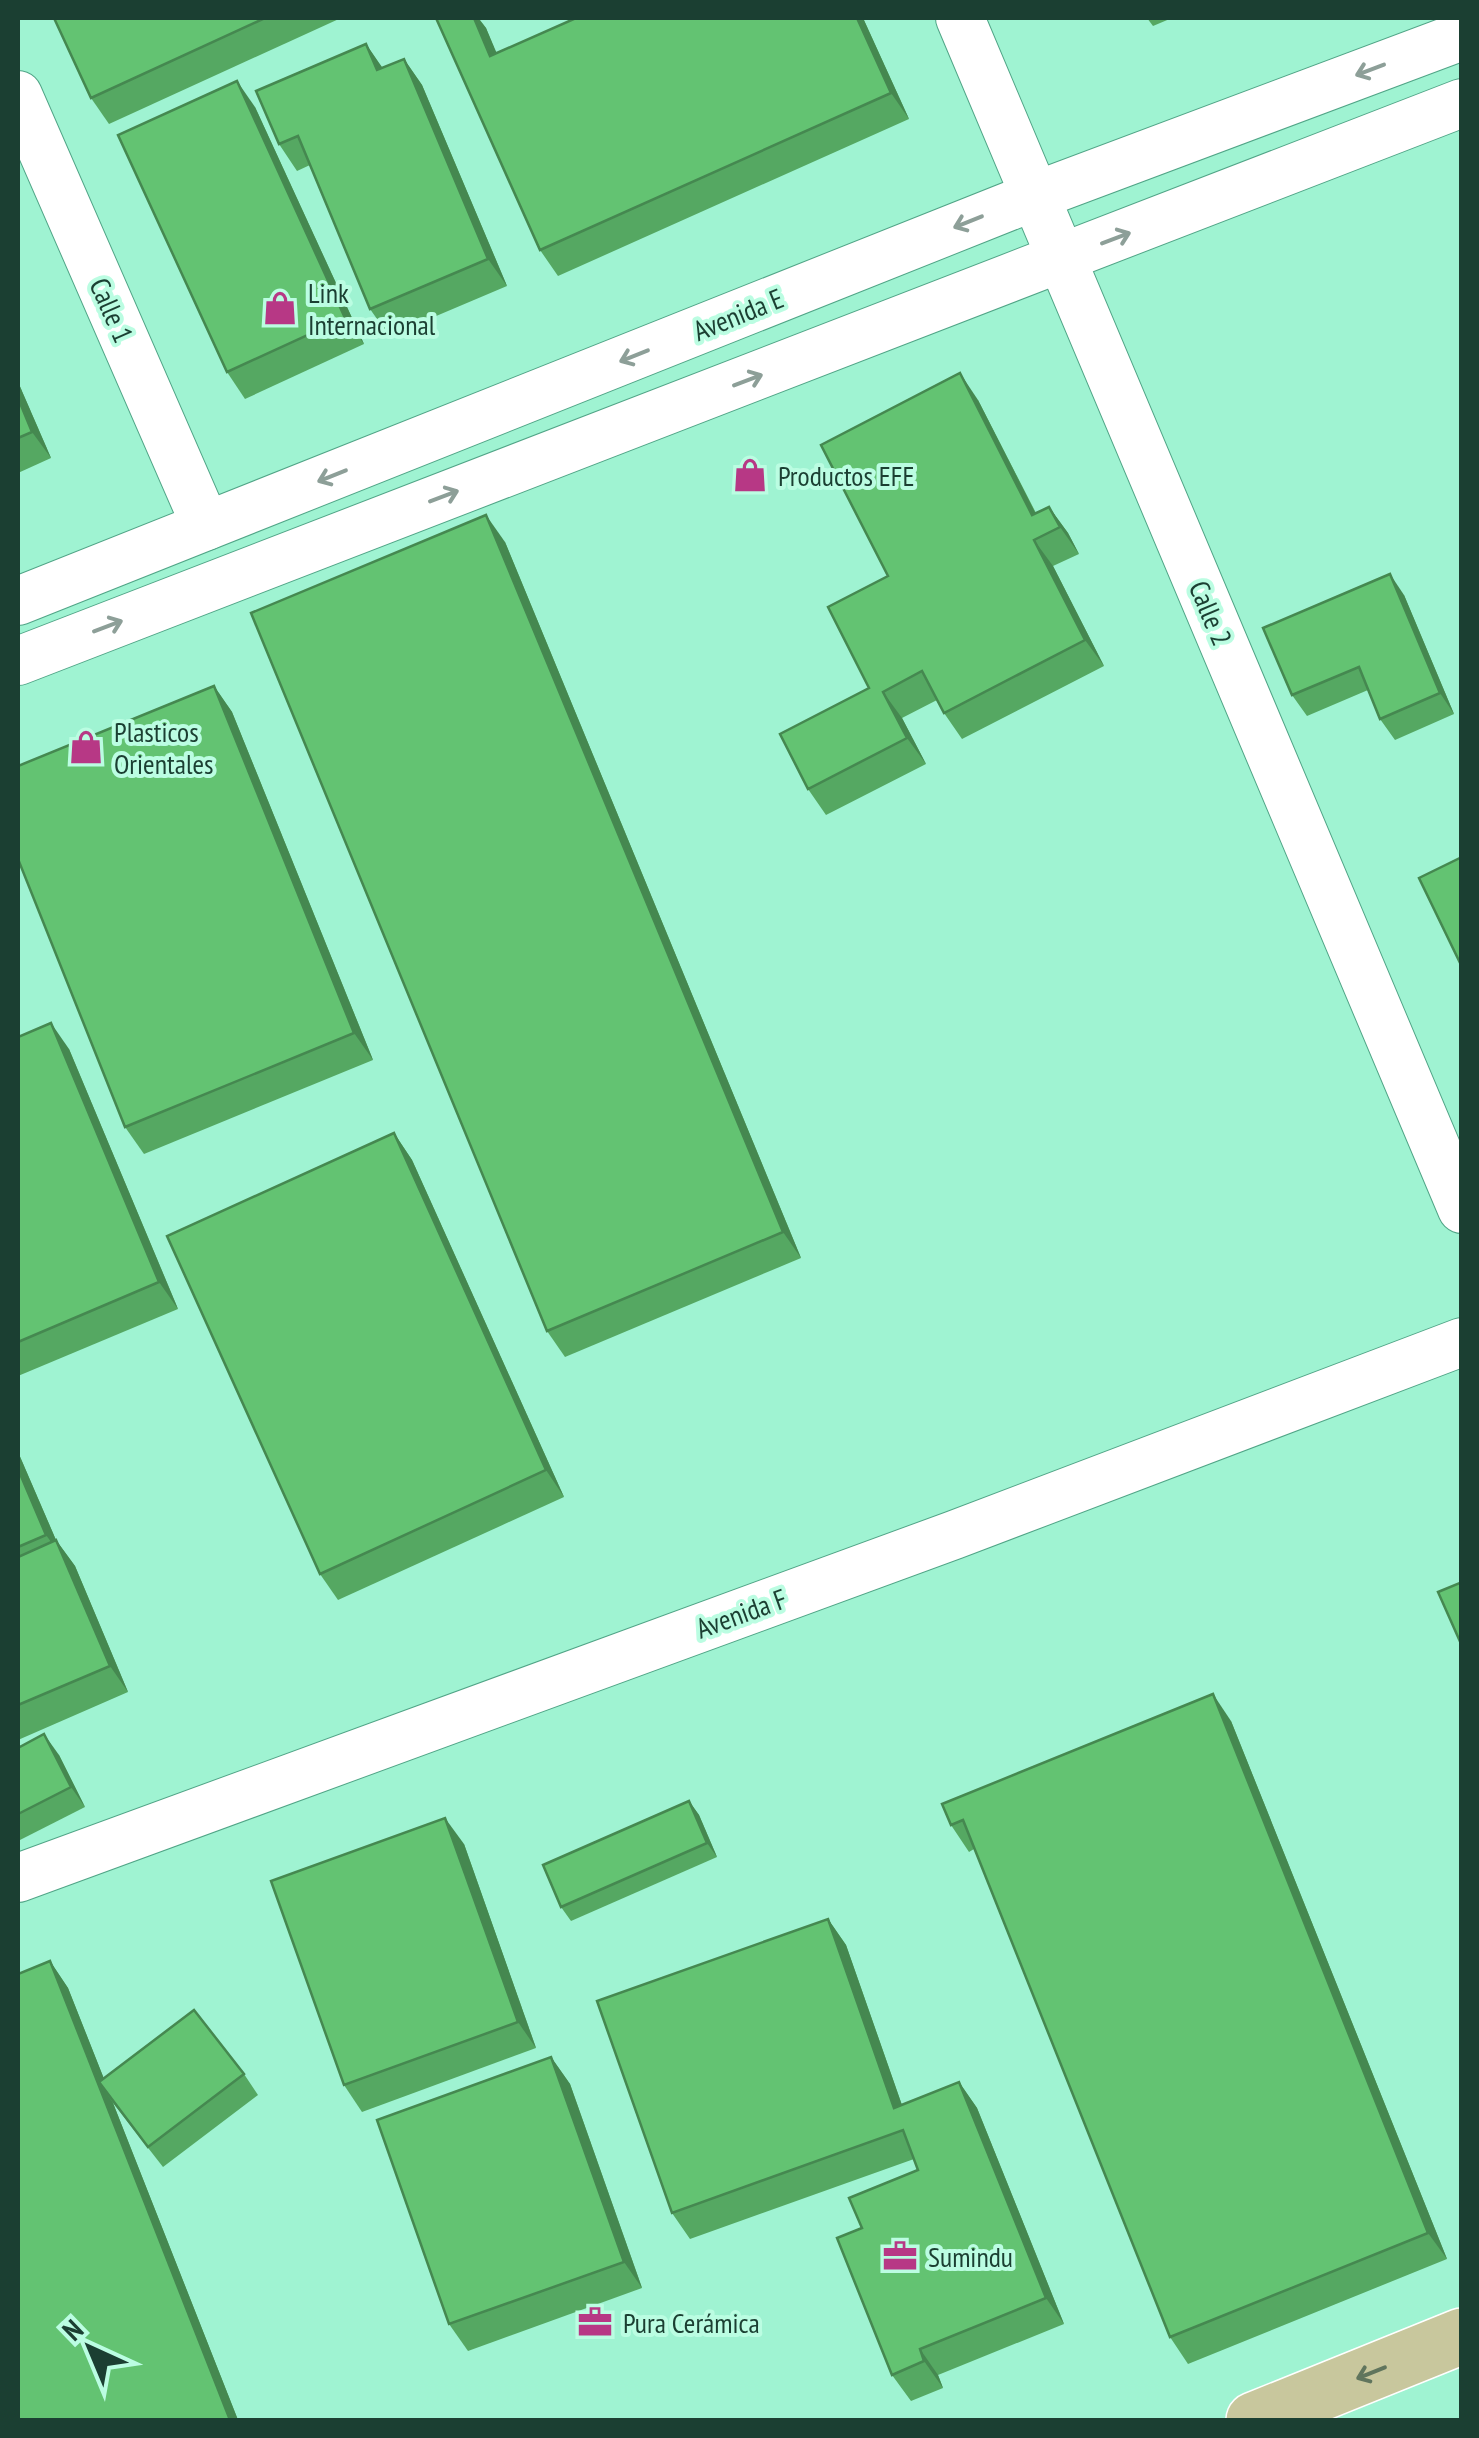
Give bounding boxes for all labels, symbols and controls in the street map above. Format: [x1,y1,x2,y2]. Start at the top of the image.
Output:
one-way arrow [1356,62,1387,80]
one-way arrow [953,215,984,233]
one-way arrow [1100,227,1131,245]
street label: Calle 1 [82,272,142,348]
place label: Link Internacional [308,274,436,343]
street label: Avenida E [687,279,789,349]
shop icon: Link Internacional [261,289,299,327]
one-way arrow [619,348,649,366]
one-way arrow [732,369,762,387]
shop icon: Productos EFE [731,456,769,494]
place label: Productos EFE [778,457,914,494]
one-way arrow [317,468,347,486]
one-way arrow [428,486,459,504]
street label: Calle 2 [1181,575,1241,651]
one-way arrow [92,616,123,634]
place label: Plasticos Orientales [114,713,213,782]
shop icon: Plasticos Orientales [67,728,105,766]
street label: Avenida F [691,1580,791,1646]
office icon: Sumindu [881,2237,919,2275]
place label: Sumindu [928,2238,1013,2275]
north arrow [40,2298,140,2398]
office icon: Pura Cerámica [576,2303,614,2341]
place label: Pura Cerámica [623,2304,760,2341]
text: N [54,2311,91,2348]
one-way arrow [1356,2365,1387,2383]

